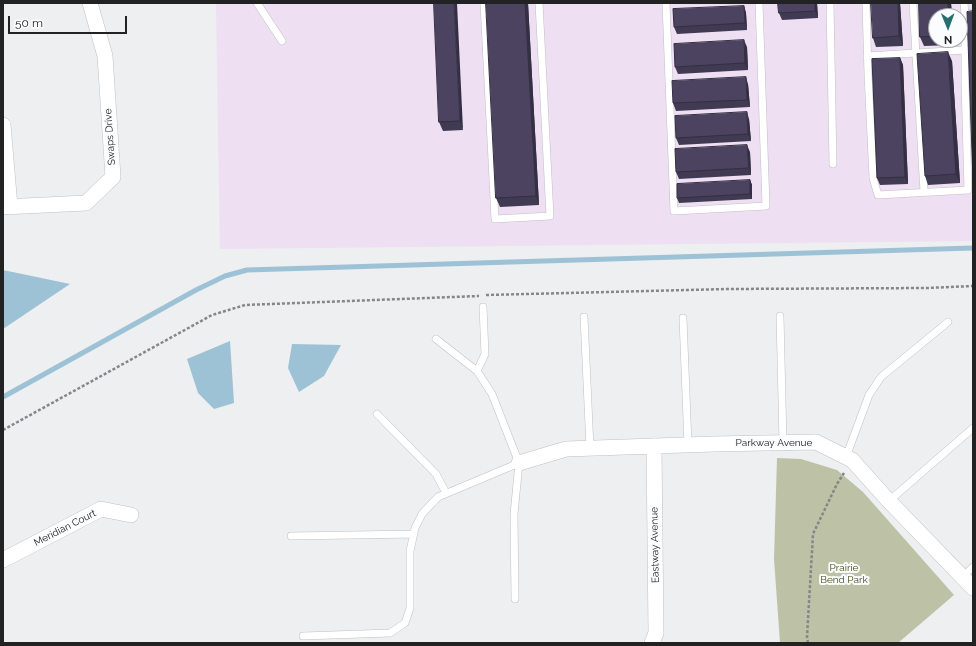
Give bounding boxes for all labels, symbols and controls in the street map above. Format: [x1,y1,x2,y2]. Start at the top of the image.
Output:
scale bar [10,8,129,34]
north arrow [928,8,968,48]
text: 50 m [15,16,43,30]
text: N [944,33,953,46]
street label: Swaps Drive [102,108,118,166]
street label: Parkway Avenue [736,437,812,449]
street label: Meridian Court [32,507,98,549]
street label: Eastway Avenue [648,507,662,583]
park label: Prairie Bend Park [820,562,868,586]

